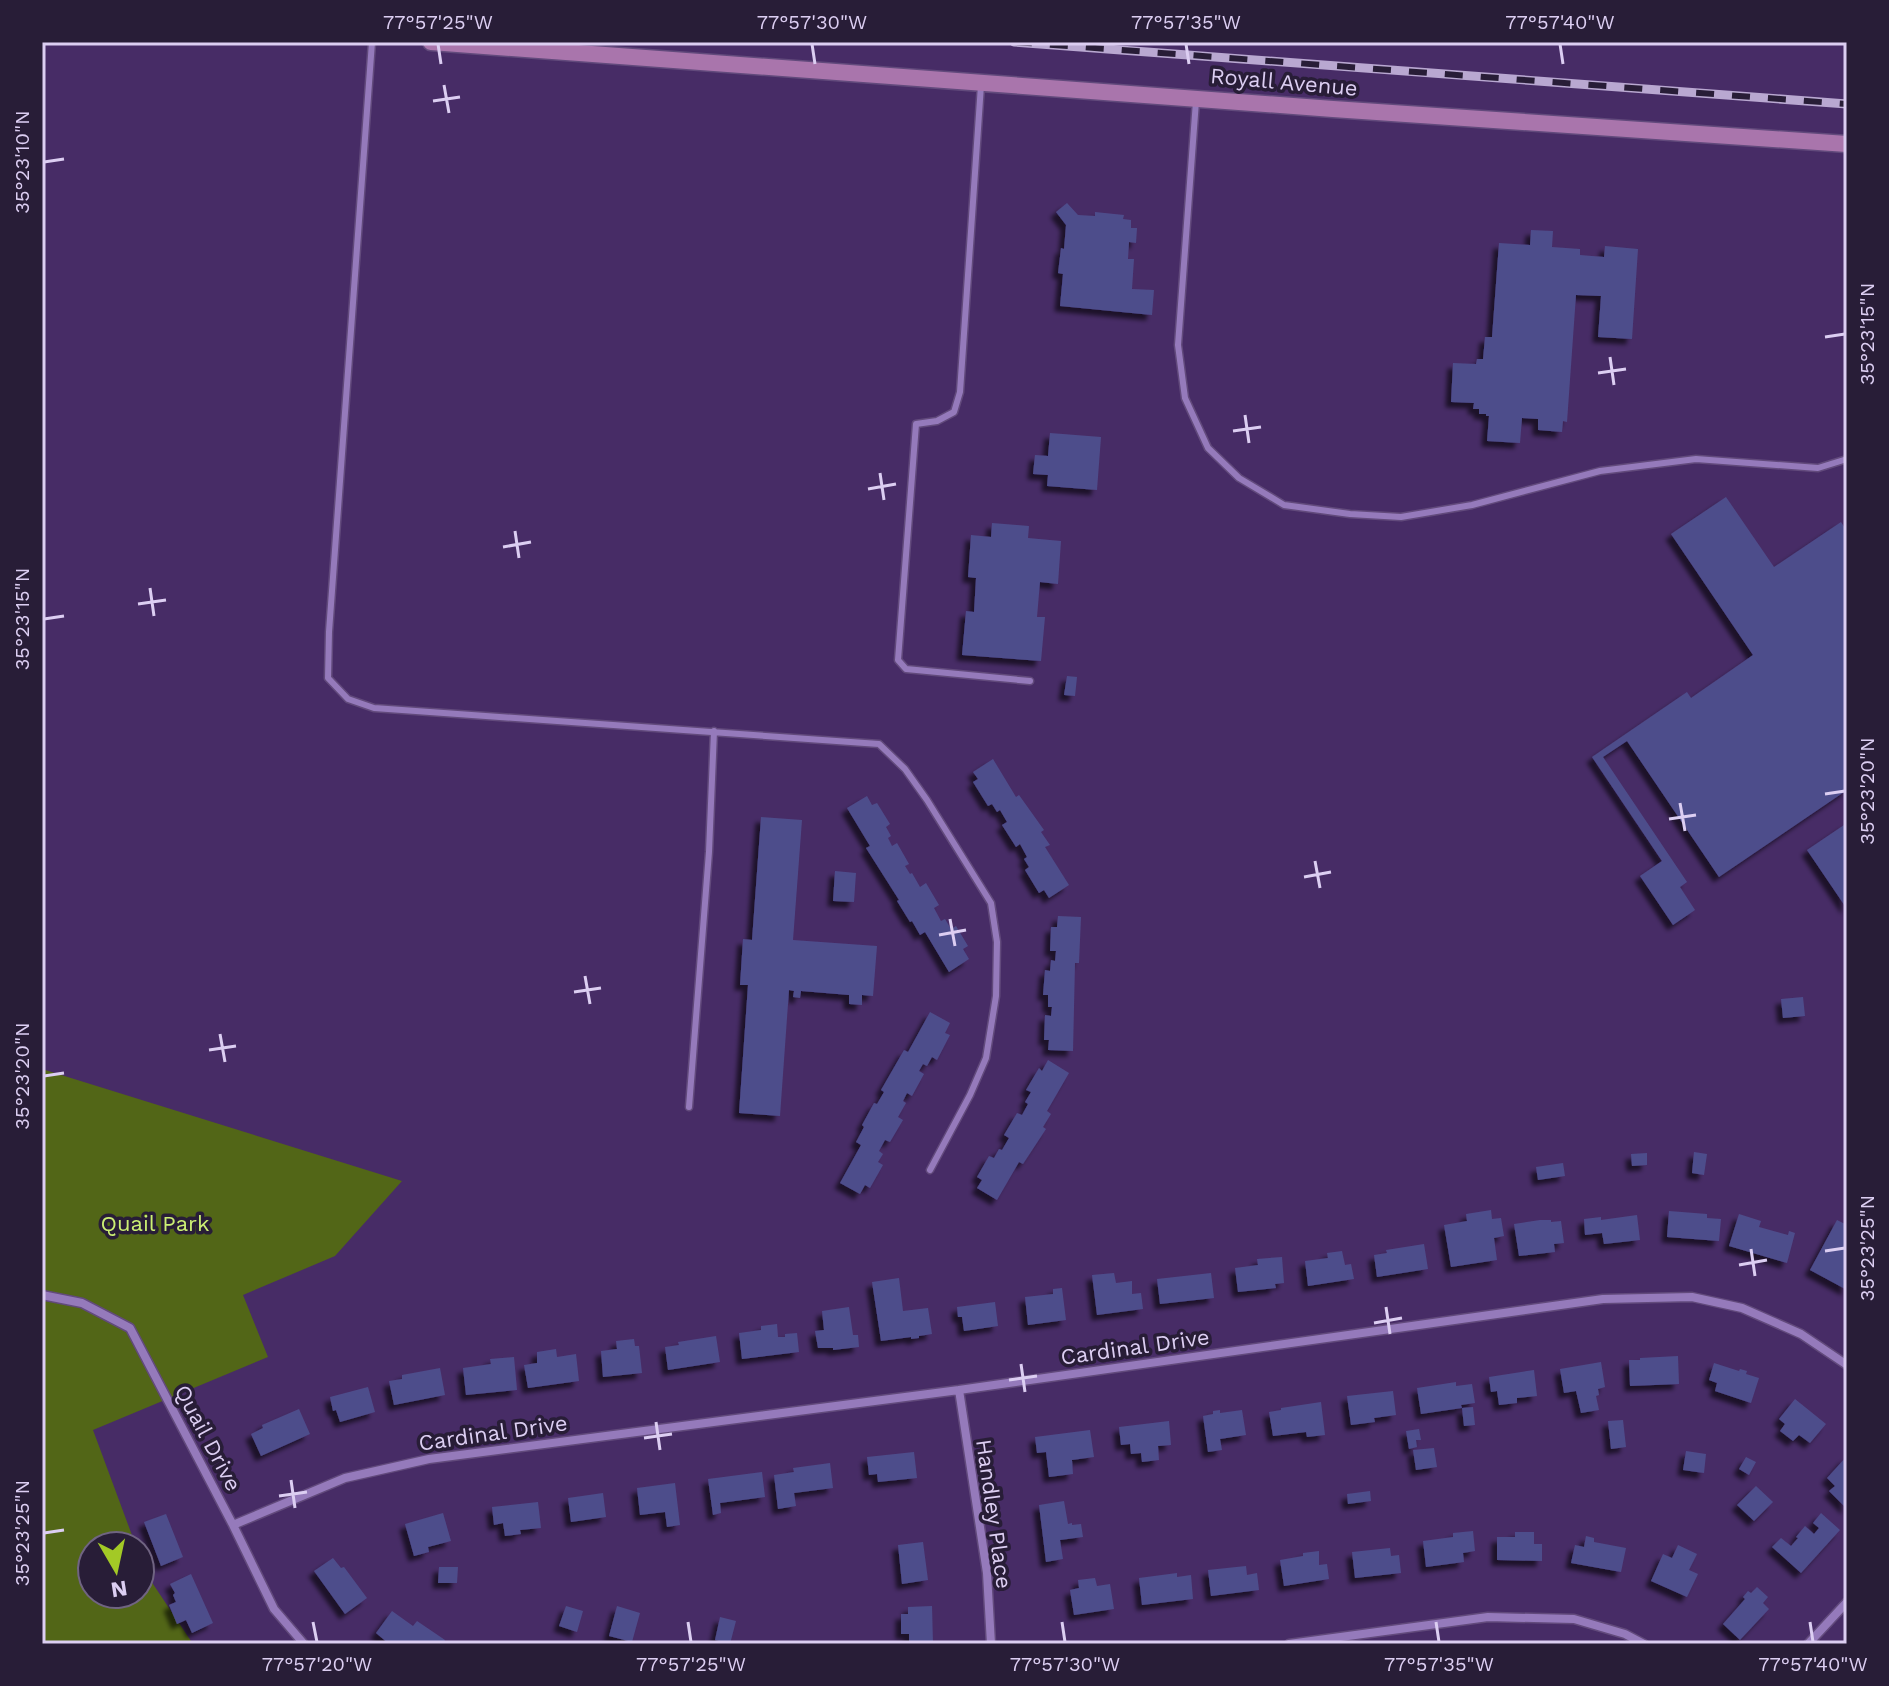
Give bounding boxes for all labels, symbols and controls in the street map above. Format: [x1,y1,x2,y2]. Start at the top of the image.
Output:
text: 77°57'25"W [383,10,493,34]
text: 77°57'30"W [757,10,867,34]
text: 77°57'35"W [1131,10,1241,34]
text: 77°57'40"W [1505,10,1615,34]
street label: Royall Avenue [1209,63,1359,101]
text: 35°23'10"N [10,110,34,214]
text: 35°23'15"N [1855,283,1879,385]
text: 35°23'15"N [10,568,34,670]
text: 35°23'20"N [1855,737,1879,845]
text: 35°23'20"N [10,1022,34,1130]
text: 35°23'25"N [1855,1195,1879,1301]
park label: Quail Park [100,1211,210,1236]
street label: Cardinal Drive [1059,1324,1211,1370]
street label: Quail Drive [170,1381,246,1495]
street label: Cardinal Drive [417,1410,569,1456]
street label: Handley Place [971,1438,1017,1590]
text: 35°23'25"N [10,1480,34,1586]
north arrow [76,1530,156,1610]
text: N [109,1576,129,1603]
text: 77°57'20"W [262,1652,372,1676]
text: 77°57'25"W [636,1652,746,1676]
text: 77°57'30"W [1010,1652,1120,1676]
text: 77°57'35"W [1384,1652,1494,1676]
text: 77°57'40"W [1758,1652,1868,1676]

